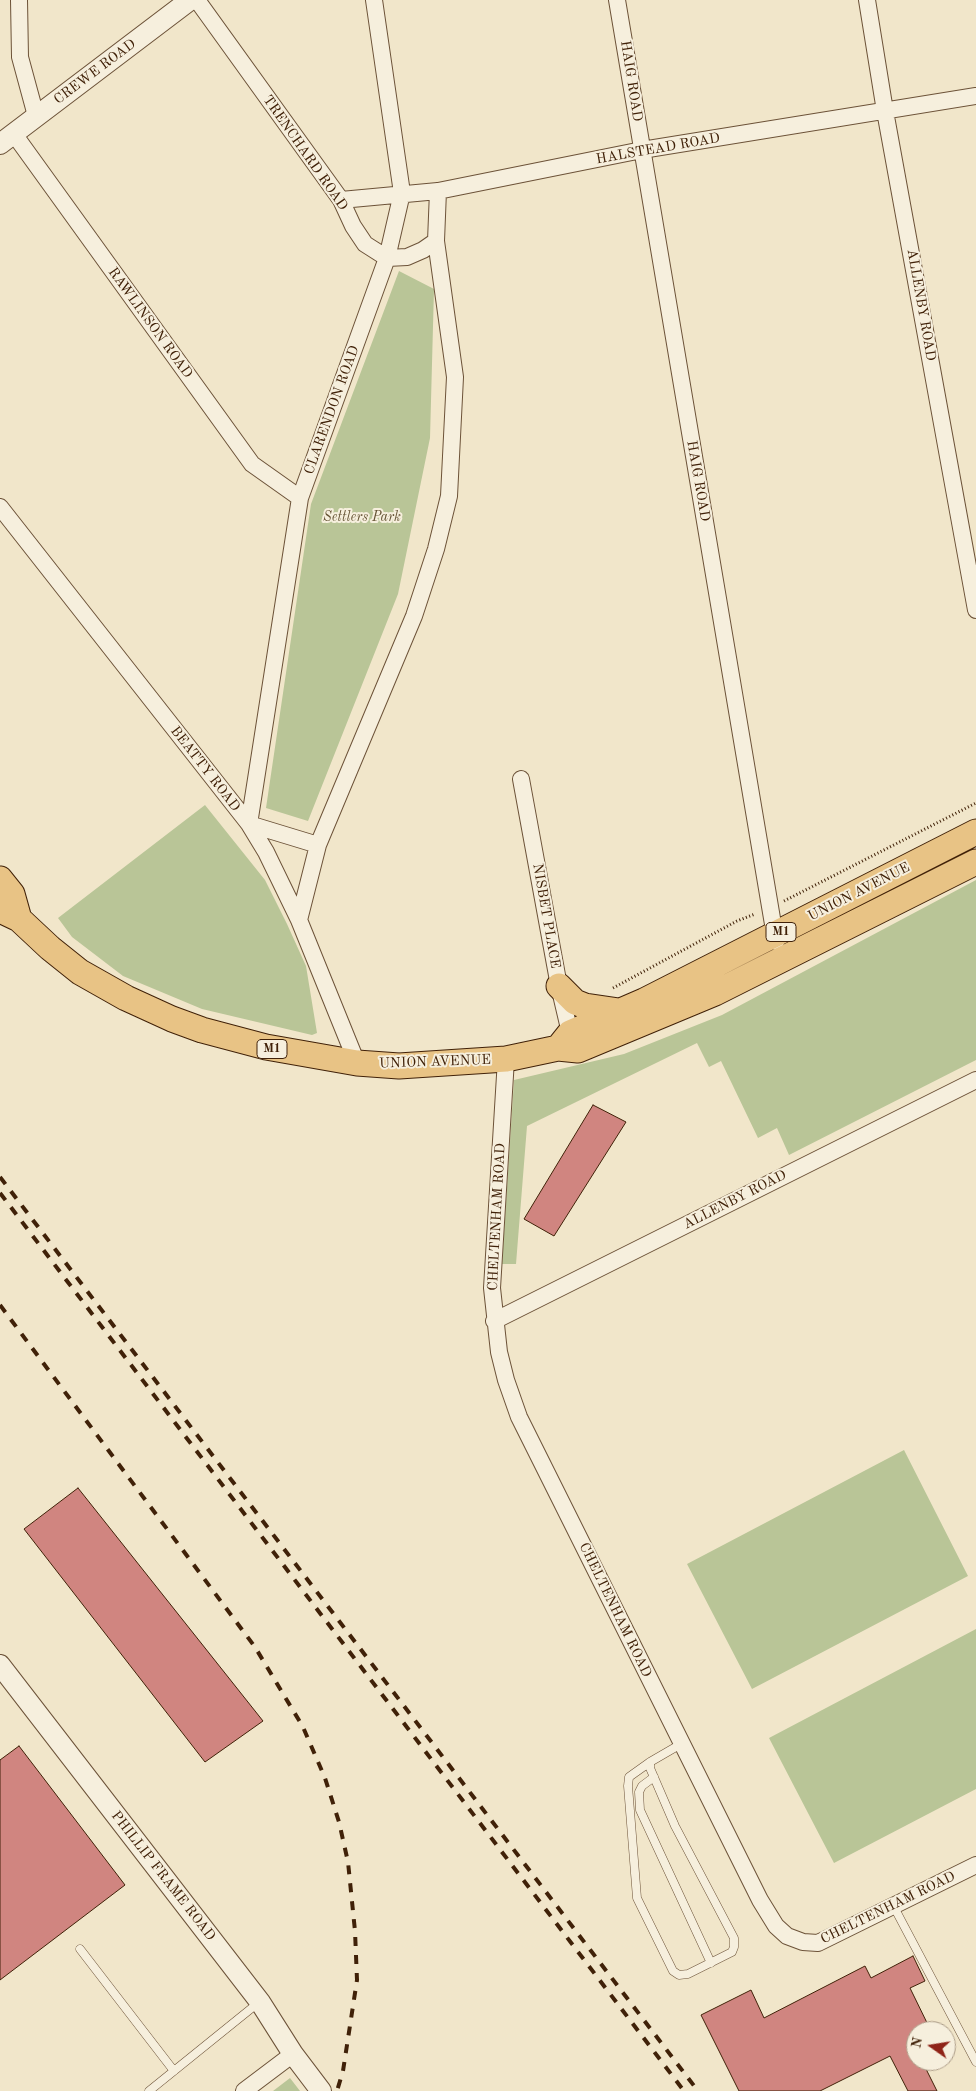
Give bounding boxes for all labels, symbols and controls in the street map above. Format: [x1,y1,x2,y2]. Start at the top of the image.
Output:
street label: CREWE ROAD [51,36,139,108]
street label: HAIG ROAD [616,39,646,123]
street label: TRENCHARD ROAD [259,92,351,214]
street label: HALSTEAD ROAD [595,130,721,168]
street label: ALLENBY ROAD [903,248,939,362]
street label: RAWLINSON ROAD [104,264,196,382]
street label: CLARENDON ROAD [301,343,363,477]
street label: HAIG ROAD [683,439,713,523]
park label: Settlers Park [323,509,401,525]
street label: BEATTY ROAD [167,723,243,815]
street label: UNION AVENUE [805,859,913,925]
street label: NISBET PLACE [529,862,563,970]
road number: M1 [766,922,796,942]
road number: M1 [257,1040,287,1058]
street label: UNION AVENUE [379,1052,491,1072]
street label: CHELTENHAM ROAD [485,1143,509,1291]
street label: ALLENBY ROAD [681,1167,789,1233]
street label: CHELTENHAM ROAD [575,1540,655,1680]
street label: PHILLIP FRAME ROAD [107,1808,219,1944]
street label: CHELTENHAM ROAD [818,1868,958,1948]
north arrow [906,2021,956,2071]
text: N [909,2036,925,2050]

